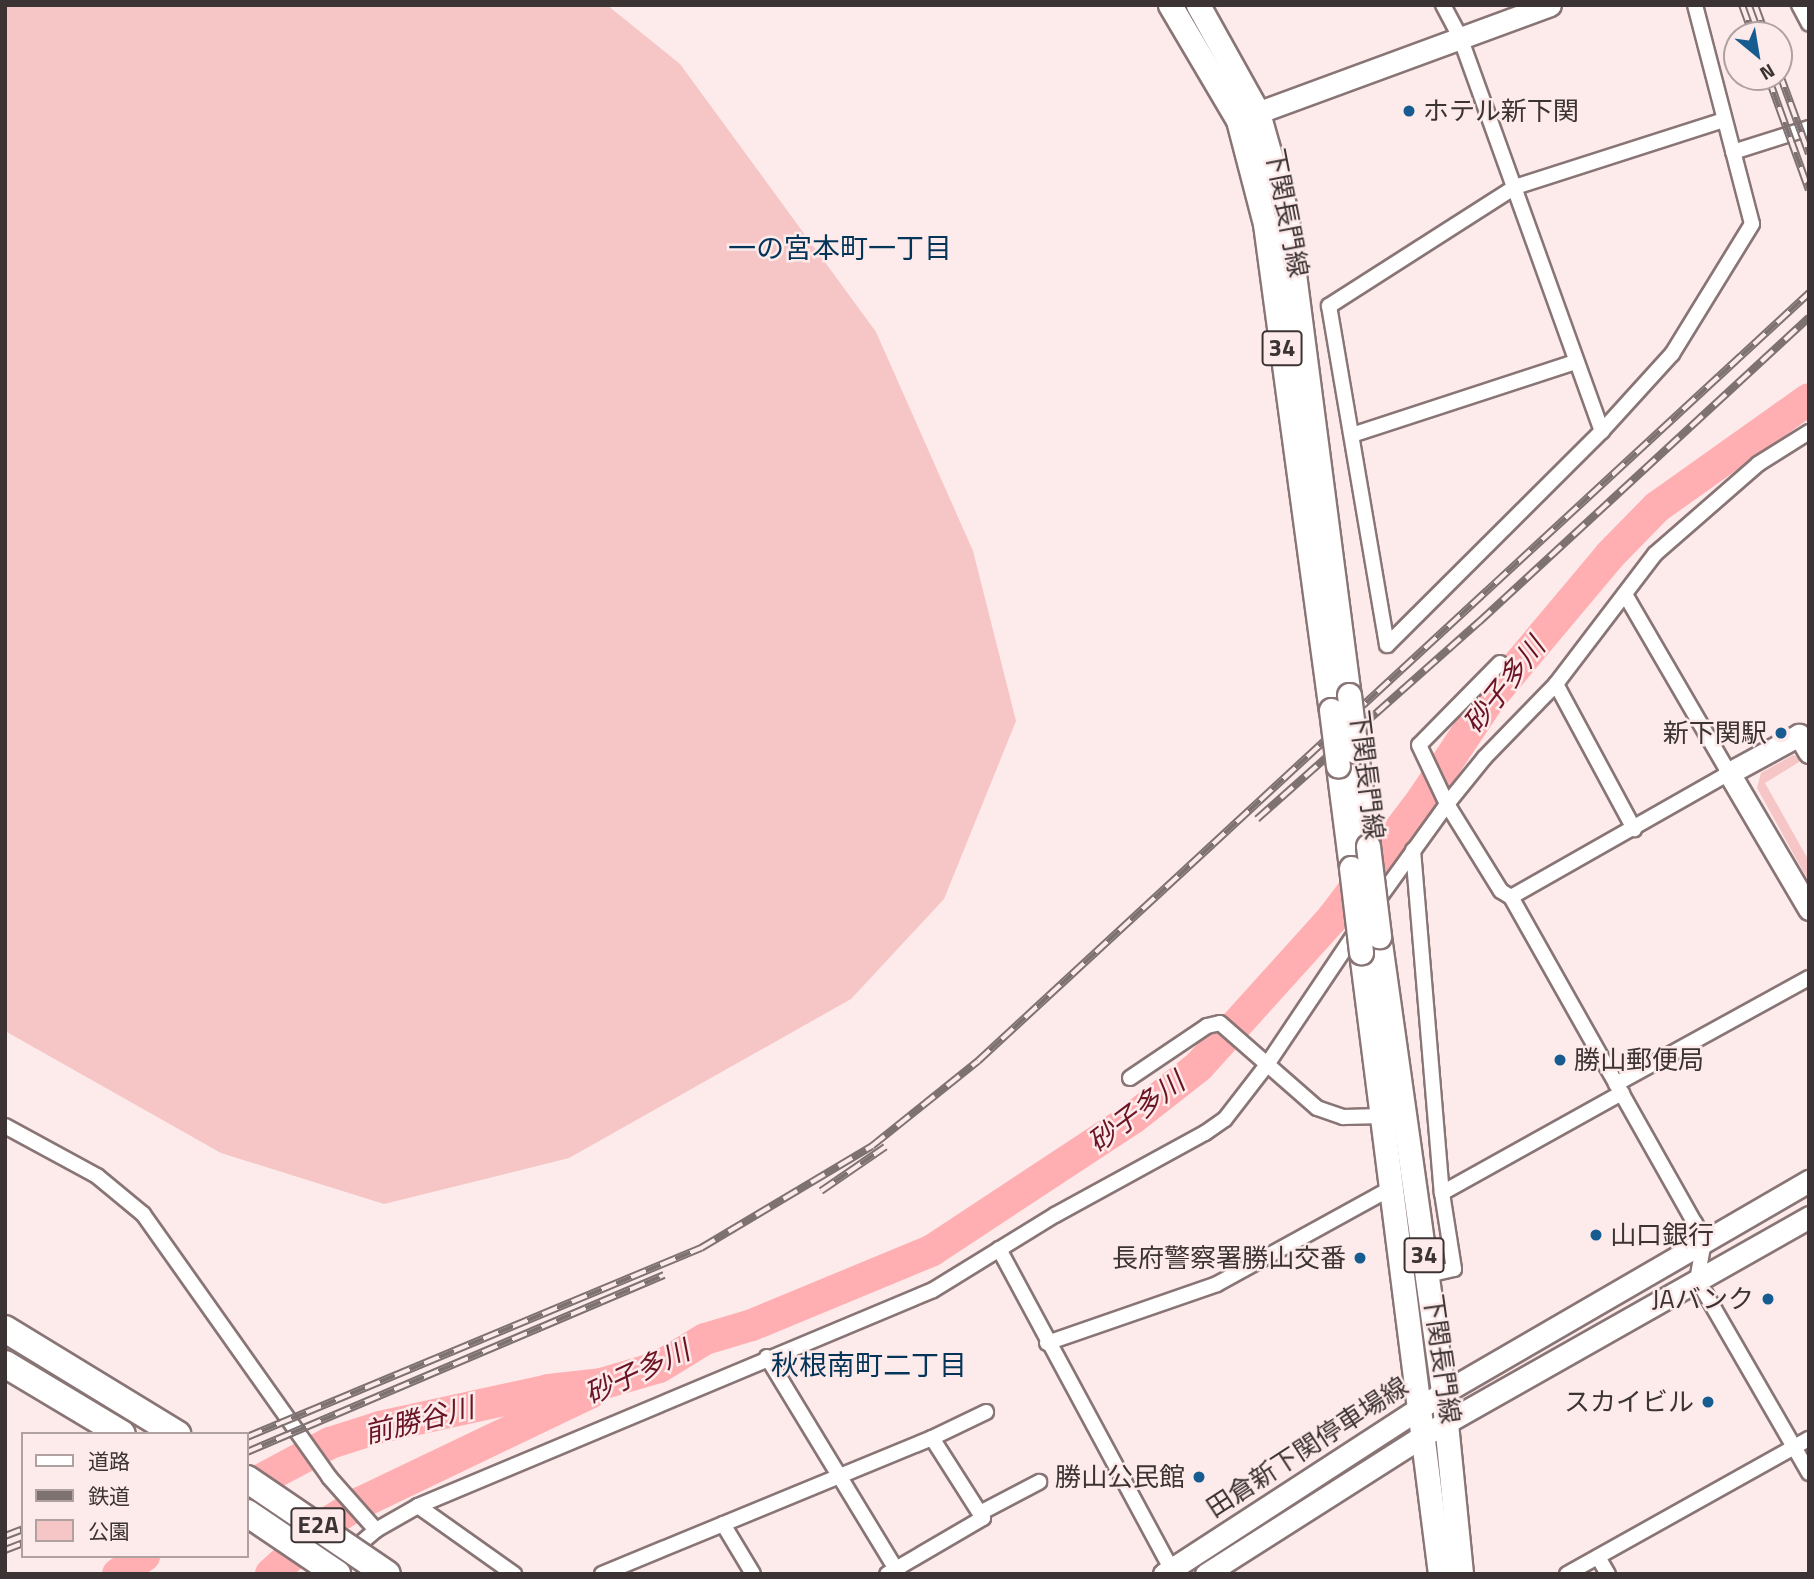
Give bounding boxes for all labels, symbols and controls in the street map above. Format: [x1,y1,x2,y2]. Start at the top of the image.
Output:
north arrow [1723,21,1793,91]
text: N [1755,57,1781,89]
place label: ホテル新下関 [1423,95,1579,127]
marker: ホテル新下関 [1401,103,1417,119]
street label: 下関長門線 [1259,146,1315,280]
district label: 一の宮本町一丁目 [728,231,952,265]
road number: 34 [1261,328,1303,368]
water label: 砂子多川 [1456,631,1552,739]
street label: 下関長門線 [1344,709,1390,841]
place label: 新下関駅 [1663,717,1767,749]
marker: 新下関駅 [1773,725,1789,741]
place label: 勝山郵便局 [1574,1044,1704,1076]
marker: 勝山郵便局 [1552,1052,1568,1068]
water label: 砂子多川 [1081,1065,1191,1159]
place label: 山口銀行 [1610,1219,1714,1251]
marker: 山口銀行 [1588,1227,1604,1243]
road number: 34 [1403,1234,1445,1275]
place label: 長府警察署勝山交番 [1112,1242,1346,1274]
marker: 長府警察署勝山交番 [1352,1250,1368,1266]
place label: JAバンク [1653,1283,1754,1315]
marker: JAバンク [1760,1291,1776,1307]
street label: 下関長門線 [1418,1292,1466,1426]
water label: 砂子多川 [579,1333,695,1411]
district label: 秋根南町二丁目 [771,1348,967,1382]
street label: 田倉新下関停車場線 [1200,1370,1414,1524]
place label: スカイビル [1564,1386,1694,1418]
water label: 前勝谷川 [361,1390,477,1450]
marker: スカイビル [1700,1394,1716,1410]
legend [21,1432,248,1558]
text: 道路 [88,1445,130,1477]
place label: 勝山公民館 [1055,1461,1185,1493]
marker: 勝山公民館 [1191,1469,1207,1485]
text: 鉄道 [88,1480,130,1512]
road number: E2A [290,1504,346,1546]
text: 公園 [88,1515,130,1547]

